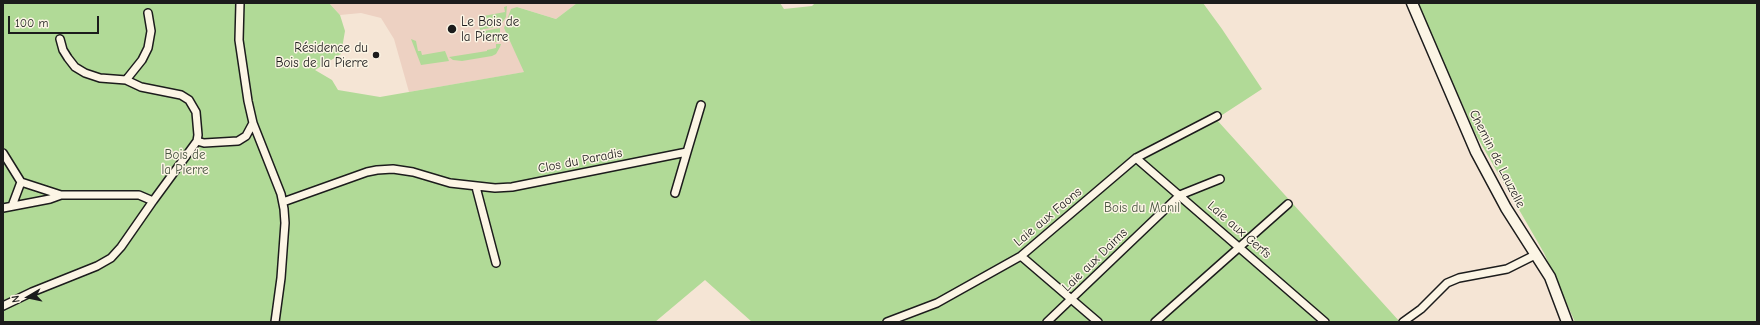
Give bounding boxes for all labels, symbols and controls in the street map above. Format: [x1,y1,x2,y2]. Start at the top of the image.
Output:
scale bar [10,8,101,34]
place label: Le Bois de la Pierre [461,14,519,45]
text: 100 m [15,16,48,30]
marker: Le Bois de la Pierre [446,23,458,35]
place label: Résidence du Bois de la Pierre [275,40,368,71]
marker: Résidence du Bois de la Pierre [371,50,381,60]
street label: Chemin de Lauzelle [1466,107,1528,211]
street label: Clos du Paradis [537,145,623,177]
park label: Bois de la Pierre [161,147,209,178]
street label: Laie aux Faons [1011,184,1085,250]
street label: Laie aux Cerfs [1204,198,1274,262]
park label: Bois du Manil [1104,200,1180,216]
street label: Laie aux Daims [1059,225,1131,295]
north arrow [8,277,48,317]
text: N [9,294,23,304]

